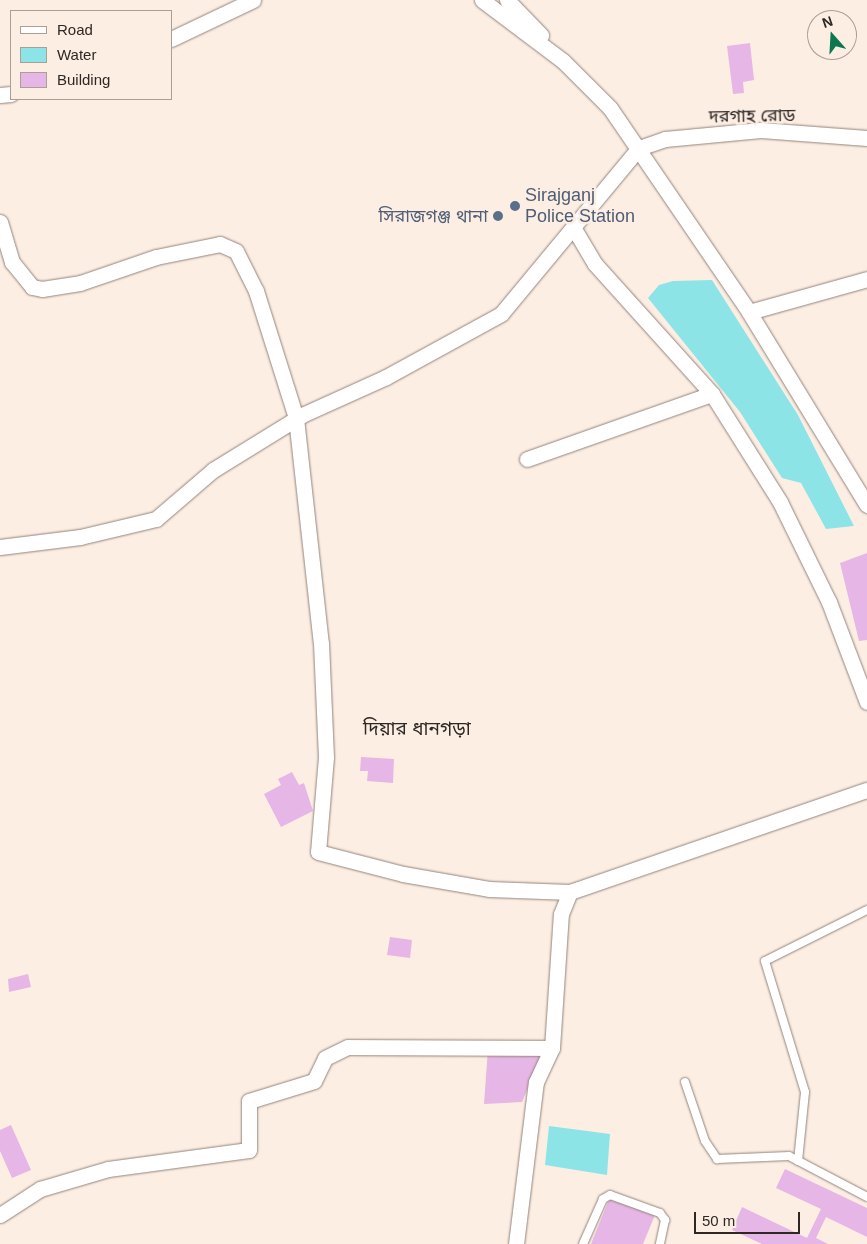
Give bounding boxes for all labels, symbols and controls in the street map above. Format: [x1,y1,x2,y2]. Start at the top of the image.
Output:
legend [10,10,172,100]
north arrow [807,10,857,60]
text: N [820,13,835,31]
text: Road [57,21,93,38]
text: Water [57,46,96,63]
text: Building [57,71,110,88]
street label: দরগাহ রোড [709,104,795,128]
place label: Sirajganj Police Station [525,185,635,228]
marker: Sirajganj Police Station [509,200,521,212]
place label: সিরাজগঞ্জ থানা [379,205,488,227]
marker: সিরাজগঞ্জ থানা [492,210,504,222]
district label: দিয়ার ধানগড়া [363,718,471,740]
scale bar [697,1202,803,1234]
text: 50 m [702,1212,735,1229]

